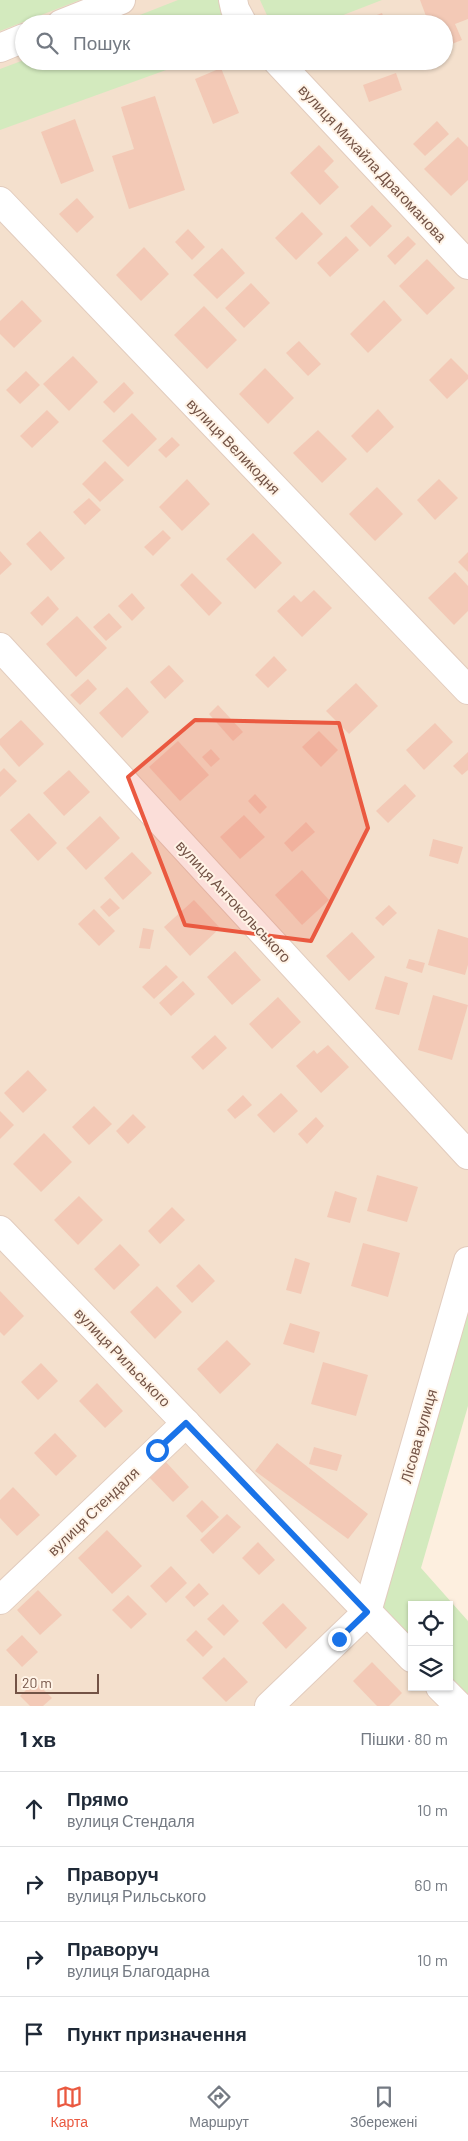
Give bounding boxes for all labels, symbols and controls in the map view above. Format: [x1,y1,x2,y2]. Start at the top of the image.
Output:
search box [15,15,453,70]
icon: search [33,29,61,57]
text: Пошук [73,31,130,54]
street label: вулиця Михайла Драгоманова [295,81,451,246]
street label: вулиця Великодня [184,394,284,498]
street label: вулиця Антокольського [173,836,295,966]
street label: вулиця Рильського [71,1304,175,1410]
street label: Лісова вулиця [396,1387,440,1485]
route start [146,1439,169,1462]
street label: вулиця Стендаля [44,1463,142,1559]
map controls [408,1601,453,1691]
button: locate [408,1601,453,1646]
route end [328,1628,351,1651]
button: layers [408,1646,453,1691]
scale bar [15,1671,99,1694]
text: 20 m [22,1674,52,1691]
text: 1 хв [20,1726,56,1751]
text: Пішки · 80 m [361,1729,448,1748]
text: Прямо [67,1787,129,1810]
icon: ahead [20,1795,48,1823]
text: 10 m [417,1800,448,1819]
text: вулиця Стендаля [67,1811,195,1830]
text: Праворуч [67,1862,159,1885]
icon: right [20,1870,48,1898]
text: 60 m [414,1875,448,1894]
text: вулиця Рильського [67,1886,206,1905]
text: Праворуч [67,1937,159,1960]
icon: right [20,1945,48,1973]
text: 10 m [417,1950,448,1969]
text: вулиця Благодарна [67,1961,210,1980]
icon: arrive [20,2020,48,2048]
text: Пункт призначення [67,2022,247,2045]
tab: Карта [51,2083,88,2130]
tab: Маршрут [189,2083,249,2130]
tab: Збережені [350,2083,417,2130]

